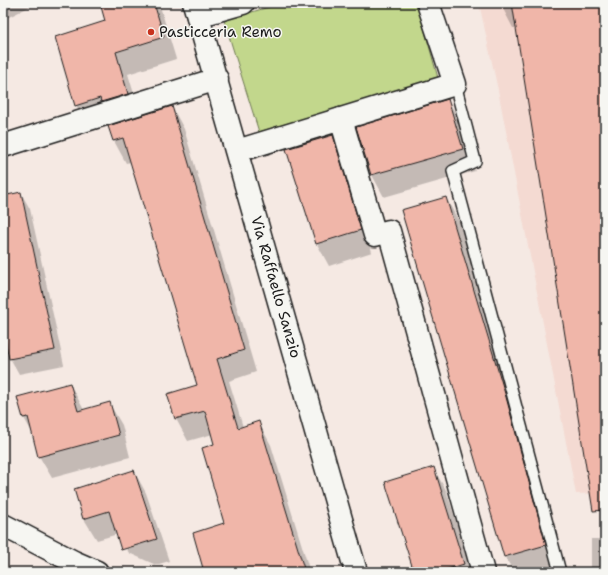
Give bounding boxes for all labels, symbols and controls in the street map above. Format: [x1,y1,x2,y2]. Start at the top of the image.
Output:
place label: Pasticceria Remo [159,22,282,42]
marker: Pasticceria Remo [146,27,156,37]
street label: Via Raffaello Sanzio [246,214,306,360]

